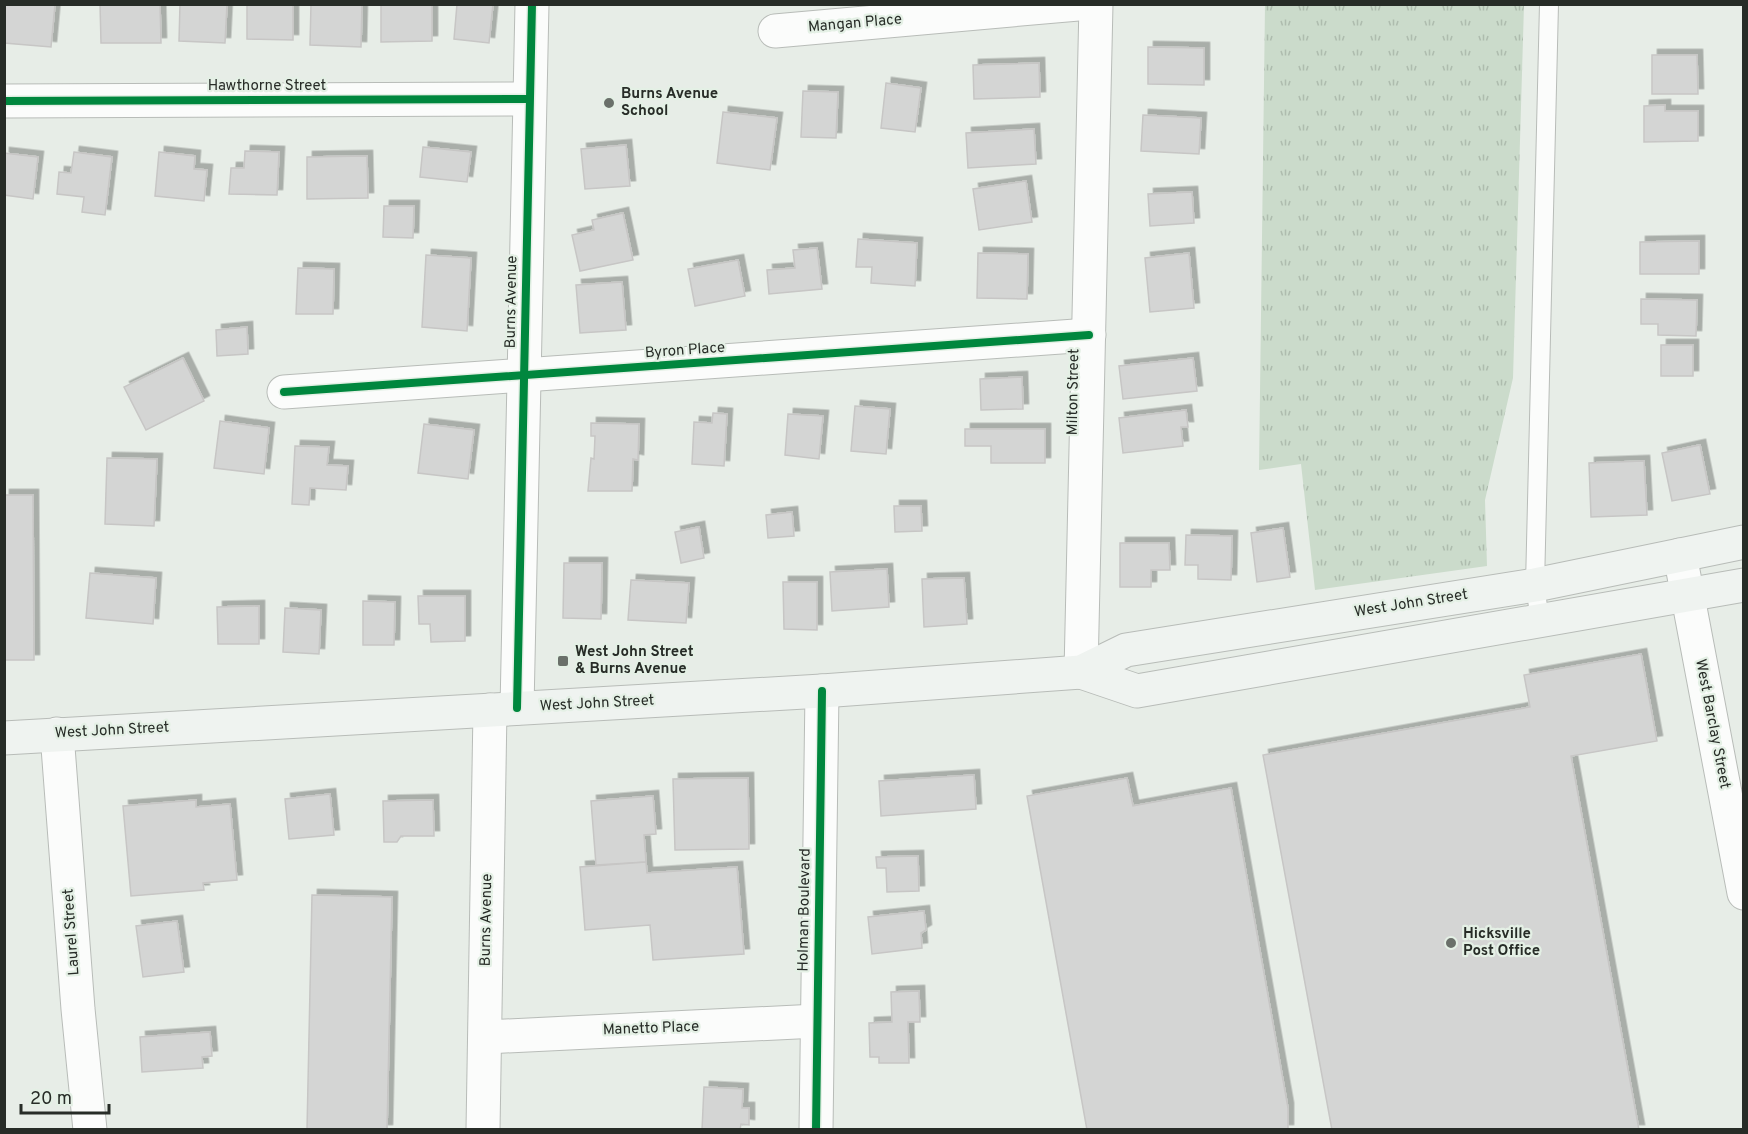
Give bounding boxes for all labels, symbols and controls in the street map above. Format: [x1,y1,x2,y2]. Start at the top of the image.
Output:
street label: Mangan Place [807,10,903,38]
street label: Hawthorne Street [208,77,326,96]
place label: Burns Avenue School [621,85,718,121]
marker: Burns Avenue School [602,96,616,110]
street label: Burns Avenue [502,255,522,349]
street label: Byron Place [644,339,726,363]
street label: Milton Street [1064,348,1084,436]
street label: West John Street [1353,586,1469,622]
place label: West John Street & Burns Avenue [575,643,694,679]
marker: West John Street & Burns Avenue [556,654,570,668]
street label: West Barclay Street [1690,657,1734,791]
street label: West John Street [539,692,655,716]
street label: West John Street [54,719,170,743]
street label: Holman Boulevard [794,848,816,972]
street label: Burns Avenue [477,873,497,967]
street label: Laurel Street [59,888,85,976]
place label: Hicksville Post Office [1463,925,1540,961]
marker: Hicksville Post Office [1444,936,1458,950]
street label: Manetto Place [603,1018,699,1040]
scale bar [21,1077,110,1115]
text: 20 m [30,1088,72,1111]

